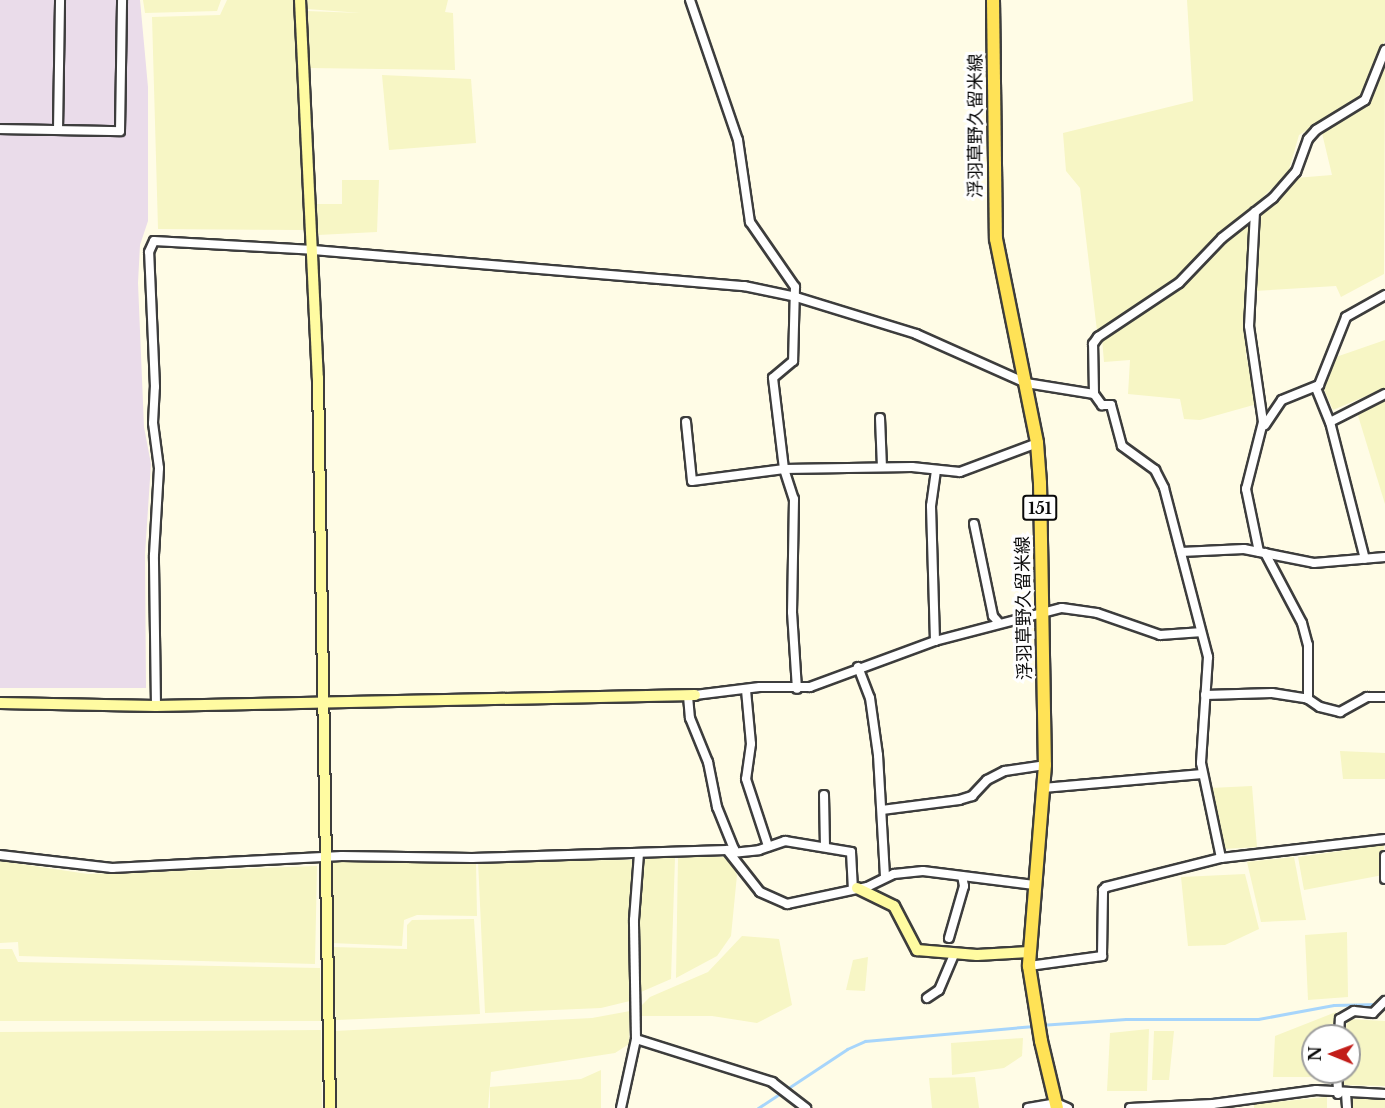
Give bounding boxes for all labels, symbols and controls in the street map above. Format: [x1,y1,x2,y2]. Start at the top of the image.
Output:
street label: 浮羽草野久留米線 [965,54,987,198]
road number: 151 [1022,495,1058,521]
street label: 浮羽草野久留米線 [1012,536,1036,680]
north arrow [1301,1024,1361,1084]
text: N [1305,1046,1325,1061]

